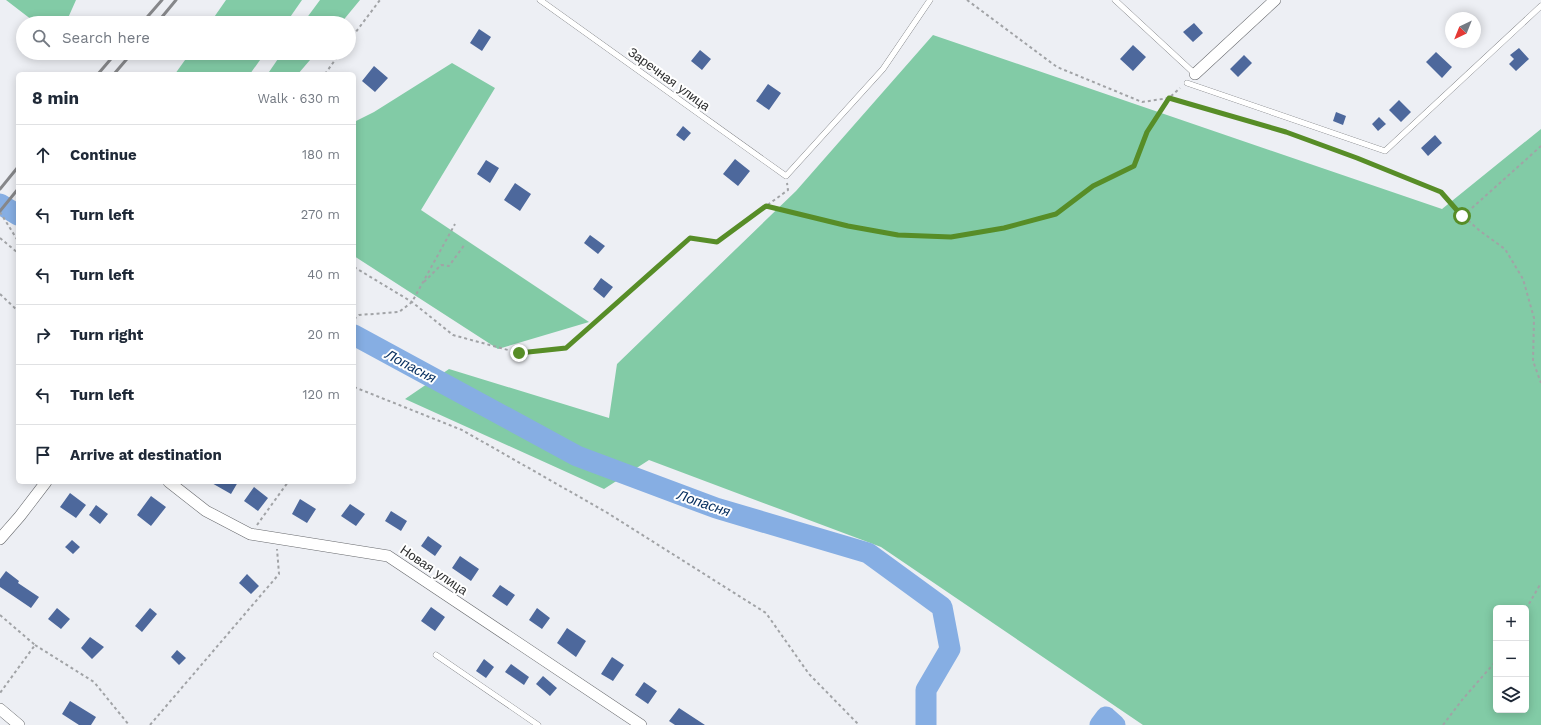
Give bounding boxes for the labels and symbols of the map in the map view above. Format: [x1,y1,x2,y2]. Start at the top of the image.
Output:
north arrow [1445,12,1481,48]
street label: Заречная улица [625,44,713,114]
route start [1453,207,1471,225]
route end [510,344,528,362]
water label: Лопасня [382,346,440,386]
water label: Лопасня [674,486,733,520]
street label: Новая улица [398,542,471,598]

